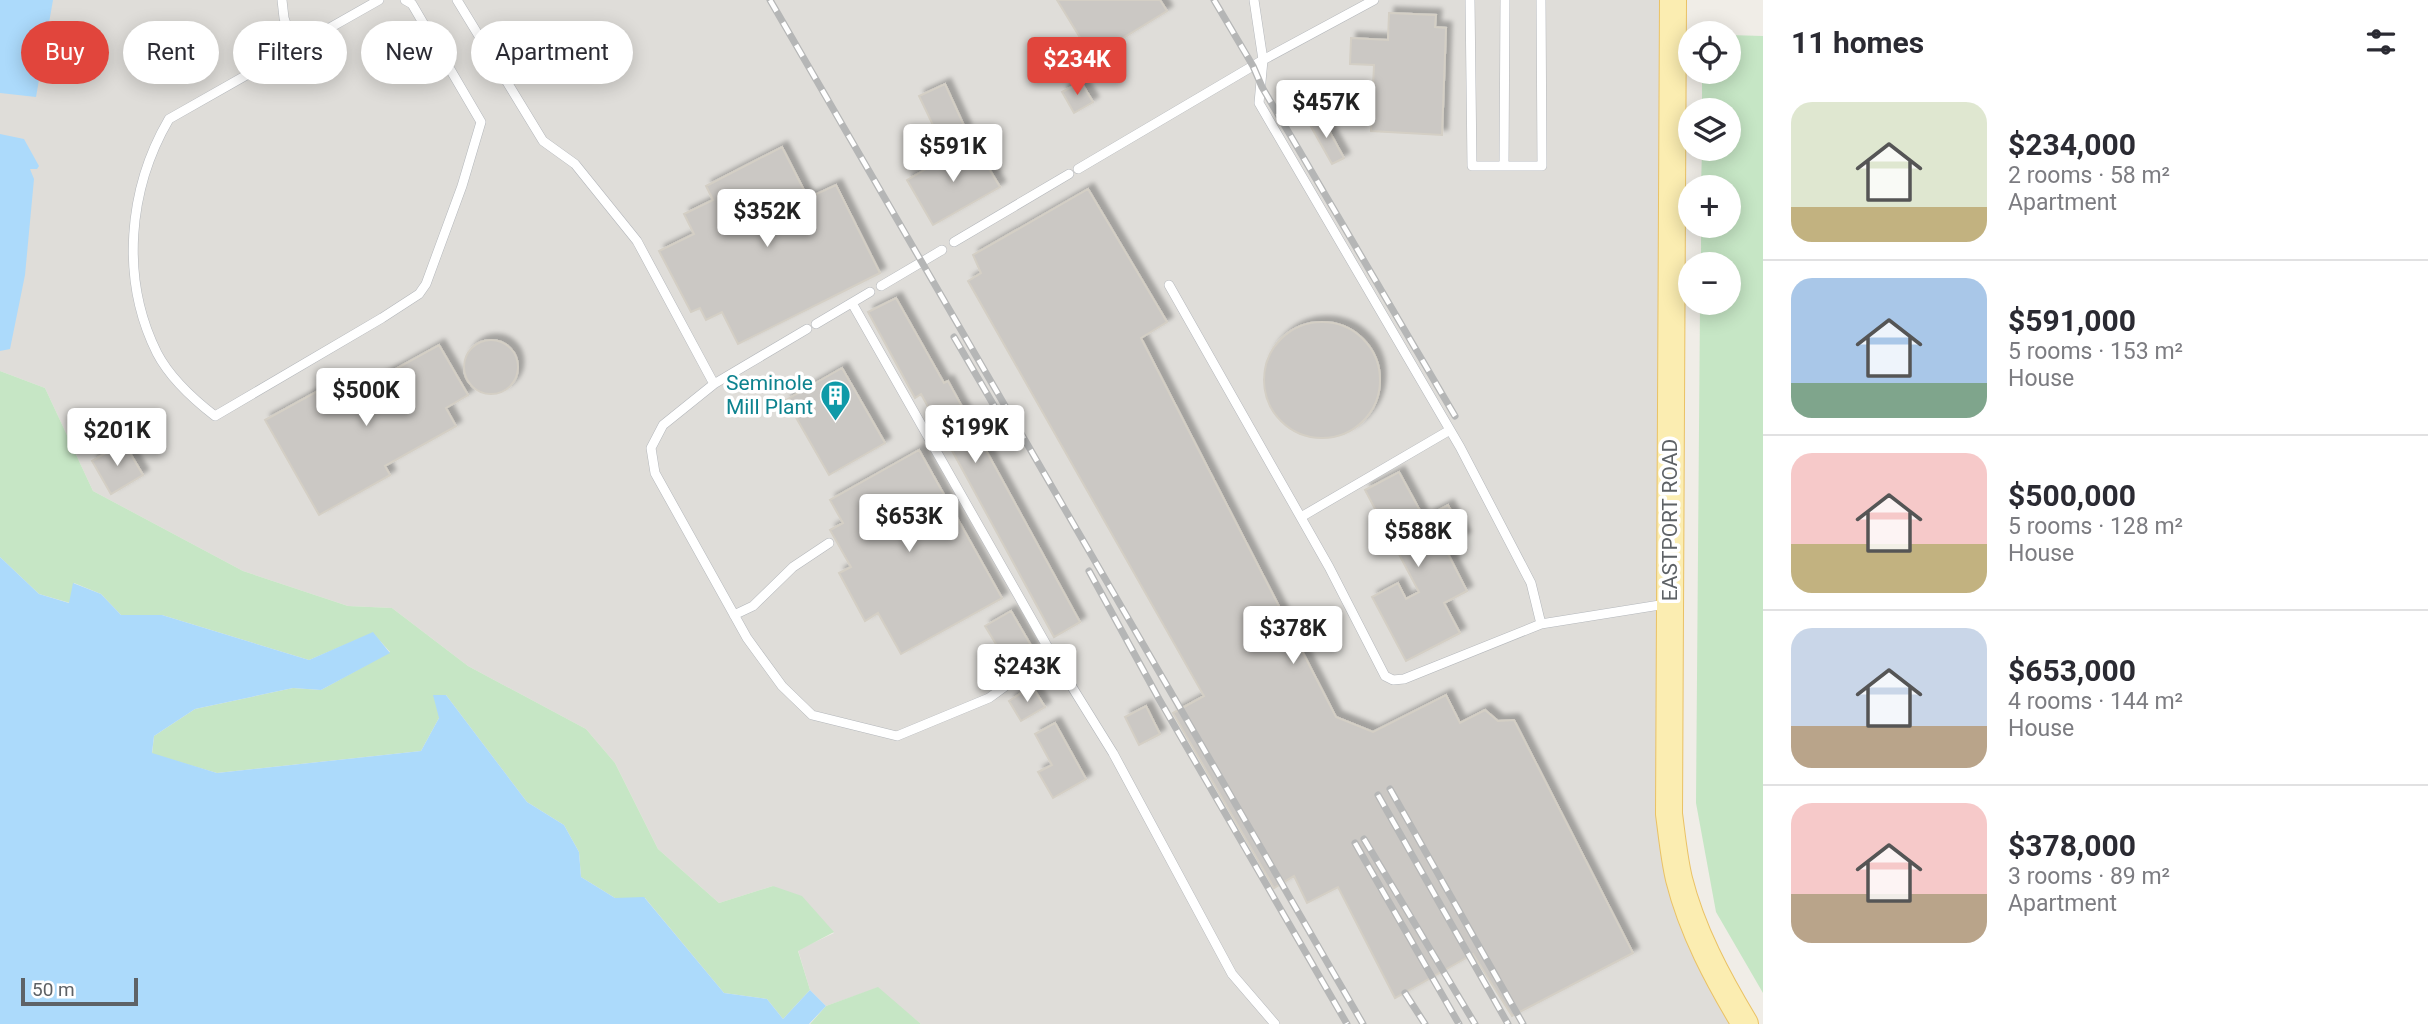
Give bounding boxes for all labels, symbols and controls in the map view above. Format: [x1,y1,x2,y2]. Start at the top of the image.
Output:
chip: Buy [21,21,109,84]
chip: Rent [123,21,219,84]
chip: Filters [233,21,347,84]
chip: New [361,21,457,84]
chip: Apartment [471,21,633,84]
map controls [1678,21,1741,315]
button: locate [1678,21,1741,84]
icon: filters [2362,23,2400,61]
text: 11 homes [1791,25,1924,60]
pin: $234K [1028,38,1126,97]
text: $234K [1043,46,1111,73]
pin: $457K [1277,80,1375,140]
text: $457K [1292,89,1360,116]
button: layers [1678,98,1741,161]
pin: $591K [904,124,1002,184]
text: $234,000 [2008,127,2136,162]
icon: home [1847,130,1931,214]
text: $591K [919,133,987,160]
text: 2 rooms · 58 m² [2008,162,2170,189]
button: + [1678,175,1741,238]
text: Apartment [2008,189,2117,216]
pin: $352K [718,190,816,249]
text: $352K [733,198,801,225]
button: − [1678,252,1741,315]
text: $591,000 [2008,303,2136,338]
icon: home [1847,306,1931,390]
text: 5 rooms · 153 m² [2008,338,2183,365]
text: House [2008,365,2074,392]
pin: $500K [317,368,415,428]
place label: Seminole Mill Plant [726,371,813,419]
text: $500K [332,377,400,404]
building icon: Seminole Mill Plant [819,378,853,422]
pin: $199K [926,406,1024,465]
pin: $201K [68,408,166,468]
text: $199K [941,414,1009,441]
text: $201K [83,417,151,444]
street label: EASTPORT ROAD [1658,439,1682,601]
text: $500,000 [2008,478,2136,513]
icon: home [1847,481,1931,565]
pin: $653K [860,494,958,554]
text: $653K [875,503,943,530]
pin: $588K [1369,510,1467,569]
text: 5 rooms · 128 m² [2008,513,2183,540]
text: $588K [1384,518,1452,545]
text: House [2008,540,2074,567]
pin: $378K [1244,606,1342,666]
text: $378K [1259,615,1327,642]
pin: $243K [978,644,1076,704]
text: $243K [993,653,1061,680]
text: $653,000 [2008,653,2136,688]
icon: home [1847,656,1931,740]
text: 4 rooms · 144 m² [2008,688,2183,715]
text: House [2008,715,2074,742]
text: $378,000 [2008,828,2136,863]
icon: home [1847,831,1931,915]
text: 3 rooms · 89 m² [2008,863,2170,890]
text: Apartment [2008,890,2117,917]
scale bar [21,975,138,1007]
text: 50 m [32,978,75,1001]

